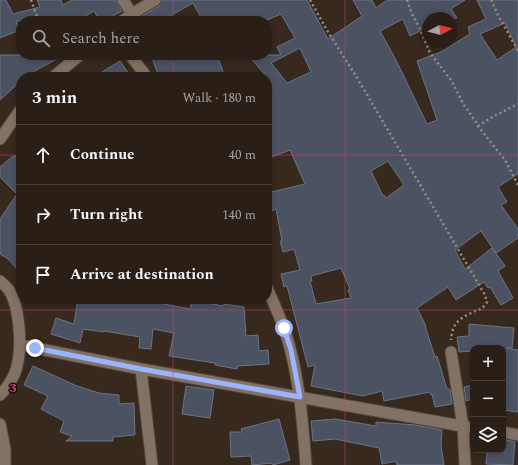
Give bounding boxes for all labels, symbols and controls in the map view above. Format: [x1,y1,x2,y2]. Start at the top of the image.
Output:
north arrow [422,12,458,48]
search box [16,16,272,60]
icon: search [30,27,52,49]
text: Search here [62,27,140,50]
text: 3 min [32,85,77,111]
text: Walk · 180 m [182,88,256,108]
text: Continue [70,143,135,166]
icon: ahead [32,144,54,166]
text: 40 m [229,145,256,165]
text: Turn right [70,203,143,226]
icon: right [32,204,54,226]
text: 140 m [222,205,256,225]
text: Arrive at destination [70,263,214,286]
icon: arrive [32,264,54,286]
route start [275,319,293,337]
route end [26,339,44,357]
map controls [470,345,506,453]
button: + [470,345,506,381]
text: 3 [9,378,17,398]
button: − [470,381,506,417]
button: layers [470,417,506,453]

